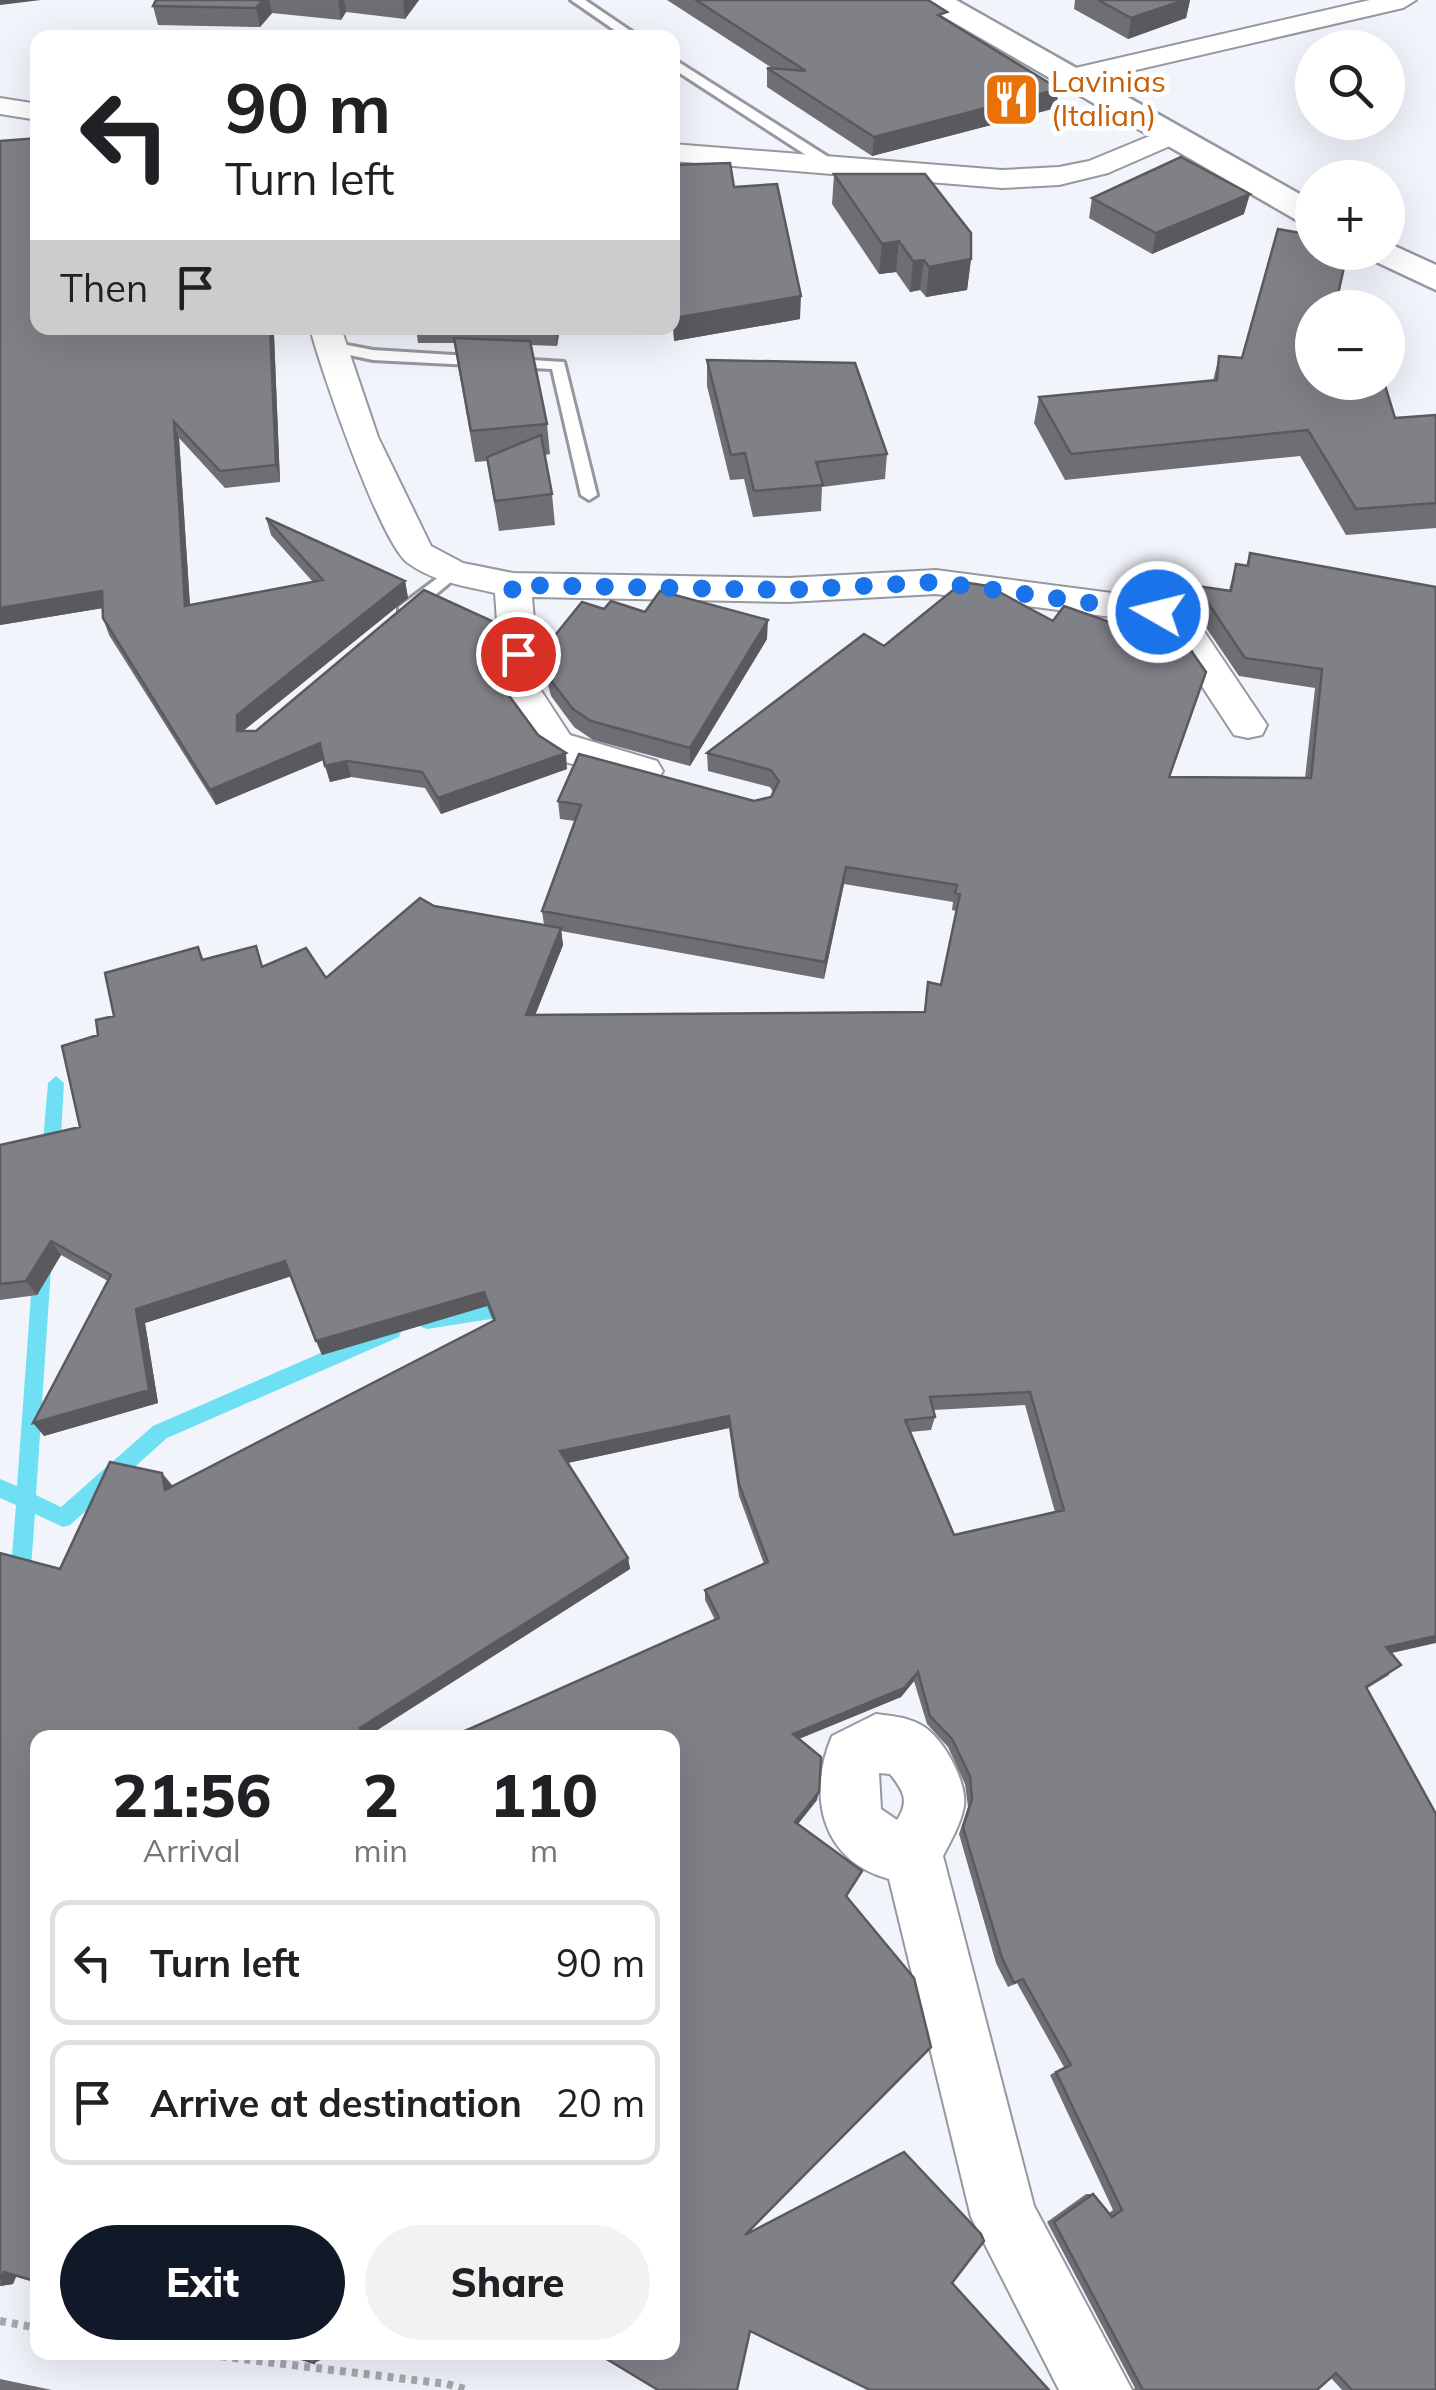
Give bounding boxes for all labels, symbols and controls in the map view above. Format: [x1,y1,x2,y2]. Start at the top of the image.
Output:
map controls [1295,30,1405,400]
button: search [1295,30,1405,140]
place label: Lavinias (Italian) [1051,62,1166,134]
text: 90 m [225,63,391,151]
restaurant icon: Lavinias (Italian) [982,69,1042,129]
icon: left [60,70,190,200]
text: Turn left [225,150,394,206]
button: + [1295,160,1405,270]
icon: arrive [168,260,223,315]
text: Then [60,264,148,312]
button: − [1295,290,1405,400]
position arrow [1106,560,1210,664]
pin [476,612,561,697]
icon: arrive [491,627,546,682]
text: 21:56 [112,1757,272,1832]
text: 2 [363,1757,399,1832]
text: 110 [490,1757,598,1832]
text: Arrival [143,1830,241,1870]
text: min [354,1830,408,1870]
text: m [530,1830,558,1870]
icon: left [65,1935,120,1990]
text: Turn left [150,1939,300,1987]
text: 90 m [556,1939,645,1987]
icon: arrive [65,2075,120,2130]
text: Arrive at destination [150,2079,522,2127]
text: 20 m [556,2079,645,2127]
button: Exit [60,2225,345,2340]
button: Share [365,2225,650,2340]

